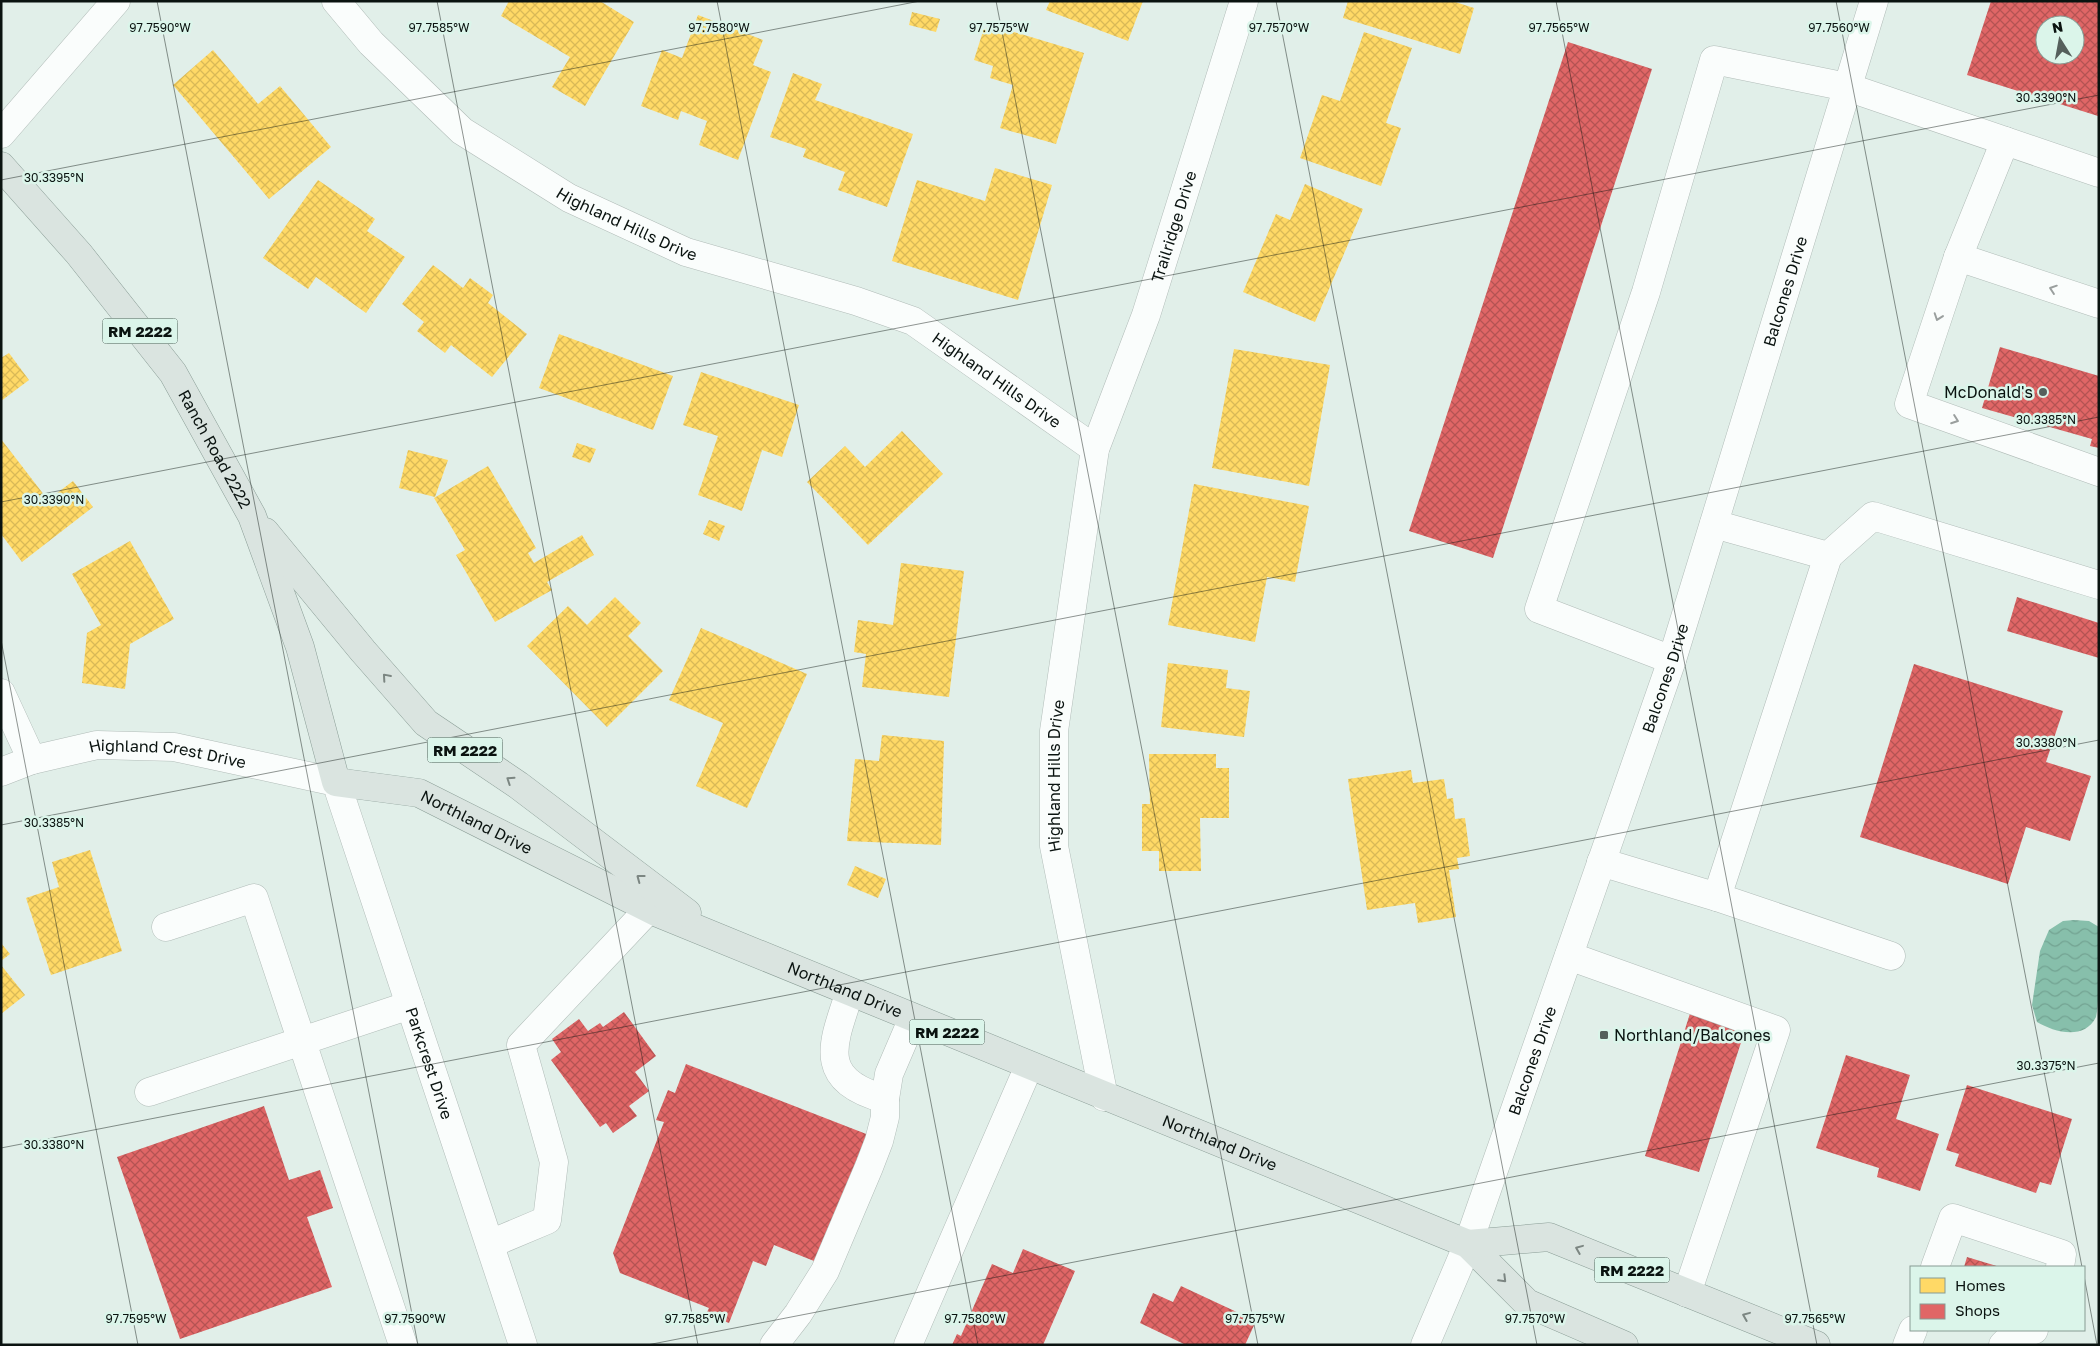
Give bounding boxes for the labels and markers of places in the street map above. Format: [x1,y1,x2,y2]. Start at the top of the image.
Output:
place label: McDonald's [1944,382,2033,402]
marker: McDonald's [2037,386,2049,398]
place label: Northland/Balcones [1614,1025,1771,1045]
marker: Northland/Balcones [1598,1029,1610,1041]

